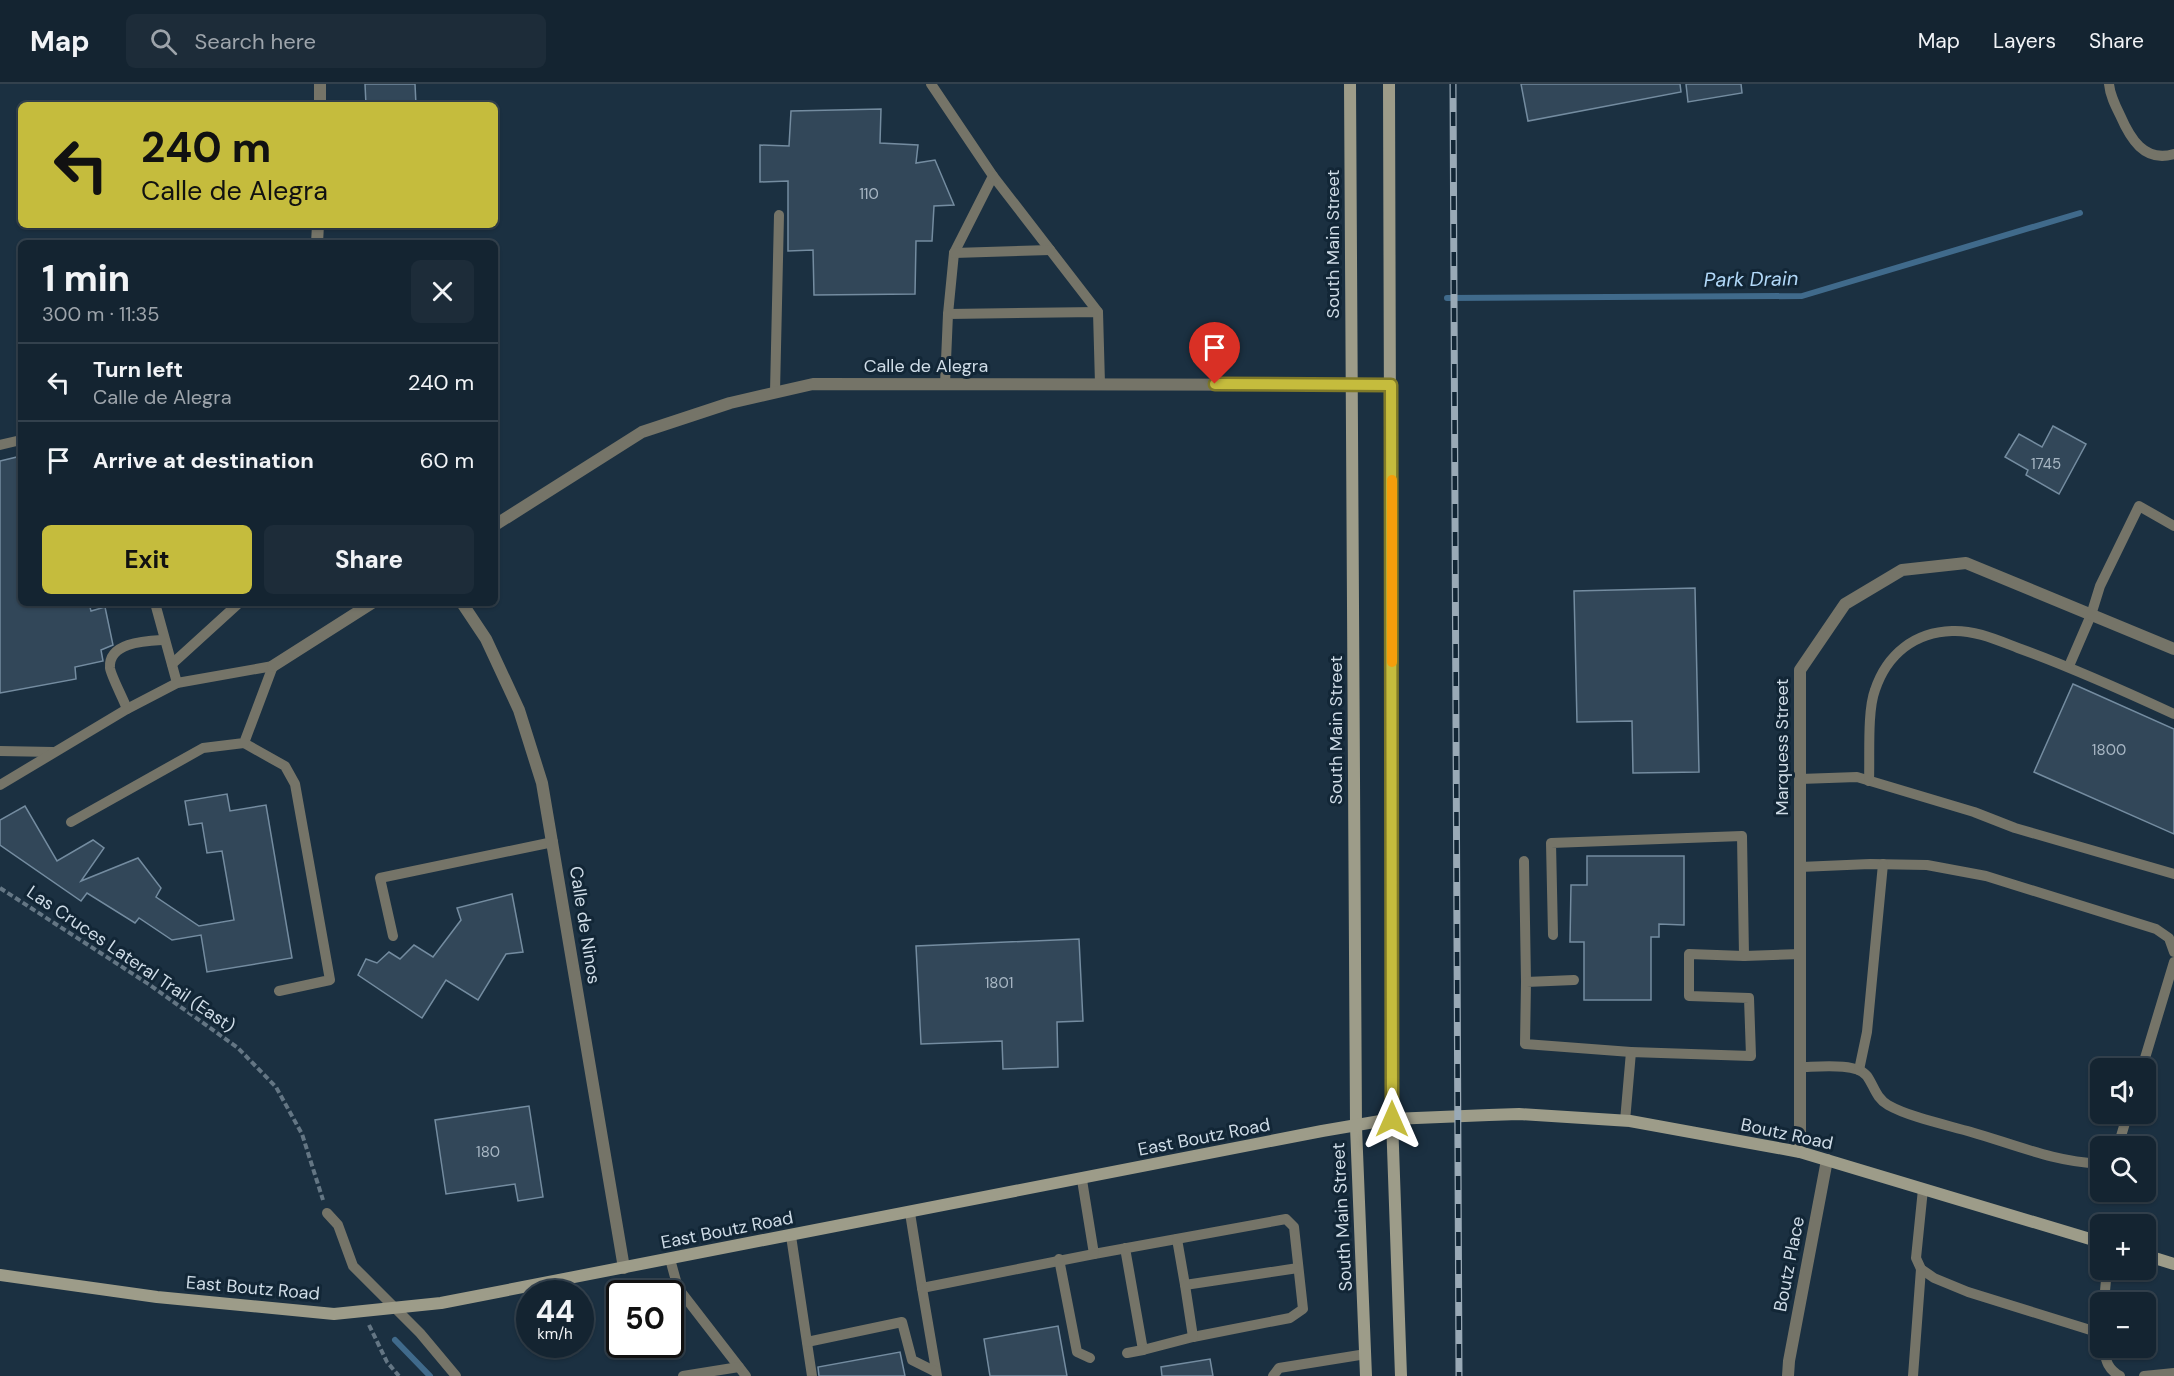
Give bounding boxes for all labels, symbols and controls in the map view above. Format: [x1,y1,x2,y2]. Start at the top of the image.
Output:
search box [126,14,546,68]
text: Map [30,23,90,60]
icon: search [147,25,180,58]
text: Search here [195,27,316,56]
text: Map [1918,27,1960,55]
text: Layers [1993,27,2056,55]
text: Share [2089,27,2144,55]
text: 240 m [141,120,271,175]
icon: left [42,126,120,204]
street label: South Main Street [1321,169,1345,319]
text: Calle de Alegra [141,173,328,208]
house number: 110 [859,184,879,204]
text: 1 min [42,255,130,302]
button: close [411,260,474,323]
water label: Park Drain [1703,265,1799,293]
text: 300 m · 11:35 [42,301,159,327]
pin [1189,322,1240,384]
icon: arrive [1198,331,1231,364]
street label: Calle de Alegra [864,354,988,378]
text: Turn left [93,355,183,384]
icon: left [42,366,75,399]
text: 240 m [408,368,474,397]
text: Calle de Alegra [93,384,232,410]
icon: arrive [42,444,75,477]
text: Arrive at destination [93,446,314,475]
text: 60 m [420,446,474,475]
house number: 1745 [2031,454,2061,474]
button: Exit [42,525,252,594]
button: Share [264,525,474,594]
street label: South Main Street [1324,655,1348,805]
street label: Marquess Street [1770,679,1794,815]
house number: 1800 [2092,740,2126,760]
street label: Calle de Ninos [564,864,606,986]
street label: Las Cruces Lateral Trail (East) [22,880,240,1038]
house number: 1801 [985,973,1013,993]
map controls [2090,1058,2156,1358]
button: sound [2090,1058,2156,1124]
position arrow [1360,1087,1424,1151]
street label: East Boutz Road [1136,1112,1272,1162]
street label: Boutz Road [1739,1113,1835,1155]
button: search [2090,1136,2156,1202]
house number: 180 [476,1142,500,1162]
street label: South Main Street [1326,1142,1358,1292]
street label: East Boutz Road [659,1205,795,1255]
street label: Boutz Place [1768,1214,1810,1314]
button: + [2090,1214,2156,1280]
street label: East Boutz Road [185,1270,321,1306]
speed limit sign: 50 [606,1280,684,1358]
text: 44 [536,1292,575,1331]
button: − [2090,1292,2156,1358]
text: km/h [537,1324,573,1344]

